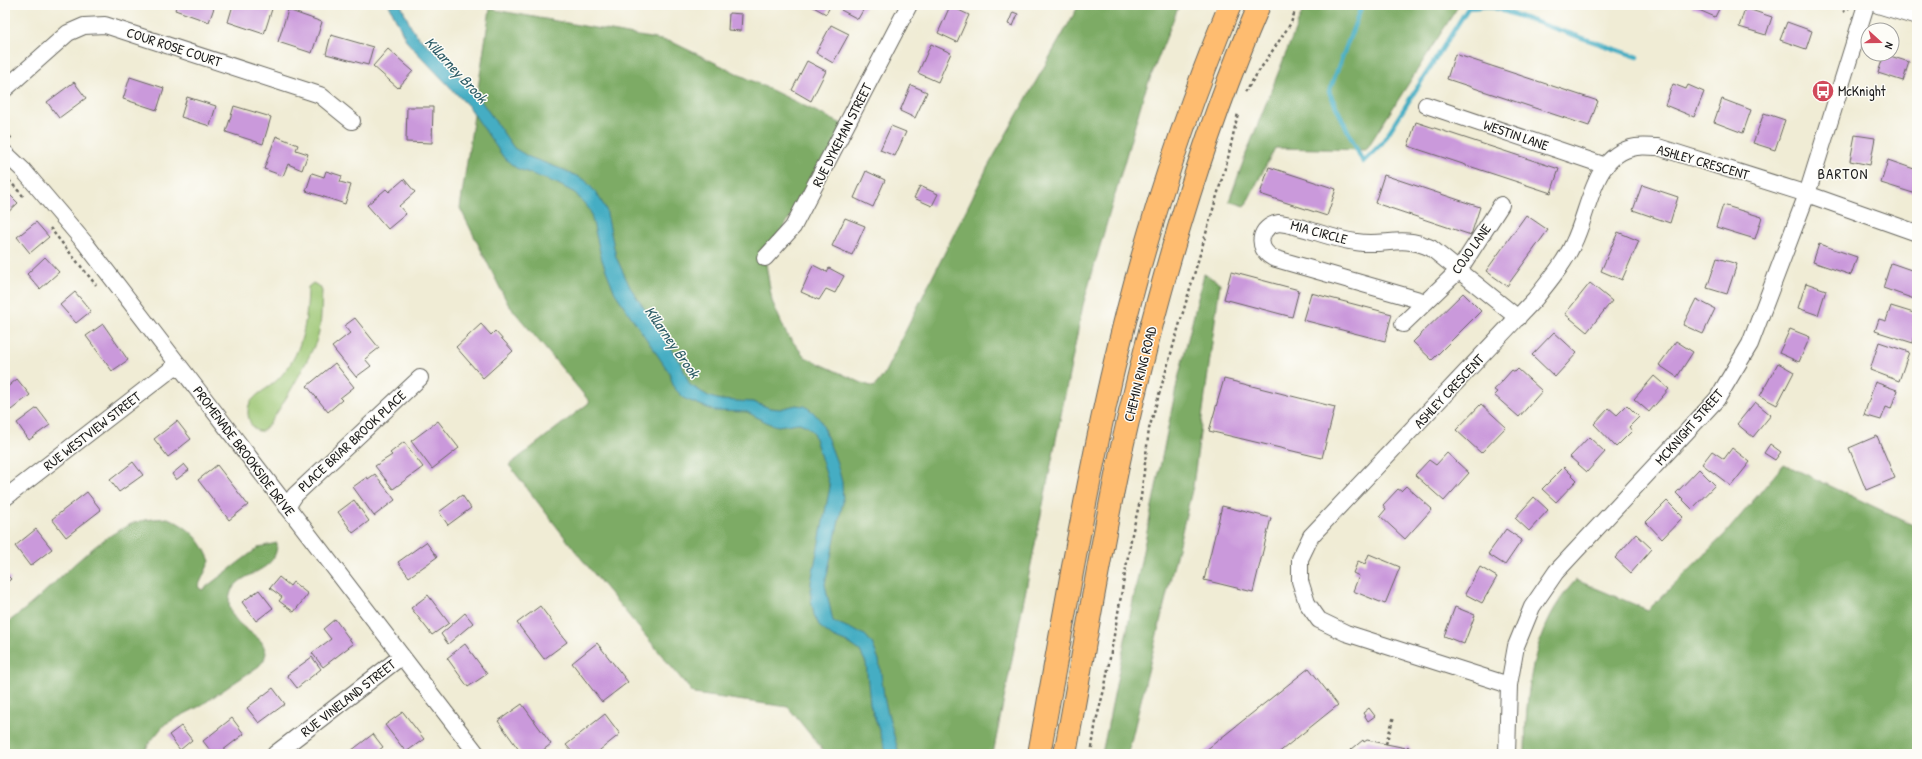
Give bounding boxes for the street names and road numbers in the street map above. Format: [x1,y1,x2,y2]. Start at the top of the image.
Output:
street label: COUR ROSE COURT [124,22,224,71]
street label: RUE DYKEMAN STREET [807,79,876,190]
street label: WESTIN LANE [1481,115,1551,154]
street label: ASHLEY CRESCENT [1655,139,1752,184]
street label: MIA CIRCLE [1289,215,1350,248]
street label: COJO LANE [1446,220,1495,278]
street label: CHEMIN RING ROAD [1119,324,1161,423]
street label: ASHLEY CRESCENT [1409,349,1488,432]
street label: PROMENADE BROOKSIDE DRIVE [189,382,300,520]
street label: MCKNIGHT STREET [1650,384,1727,469]
street label: RUE WESTVIEW STREET [39,386,145,475]
street label: PLACE BRIAR BROOK PLACE [294,386,410,496]
street label: RUE VINELAND STREET [296,654,400,741]

